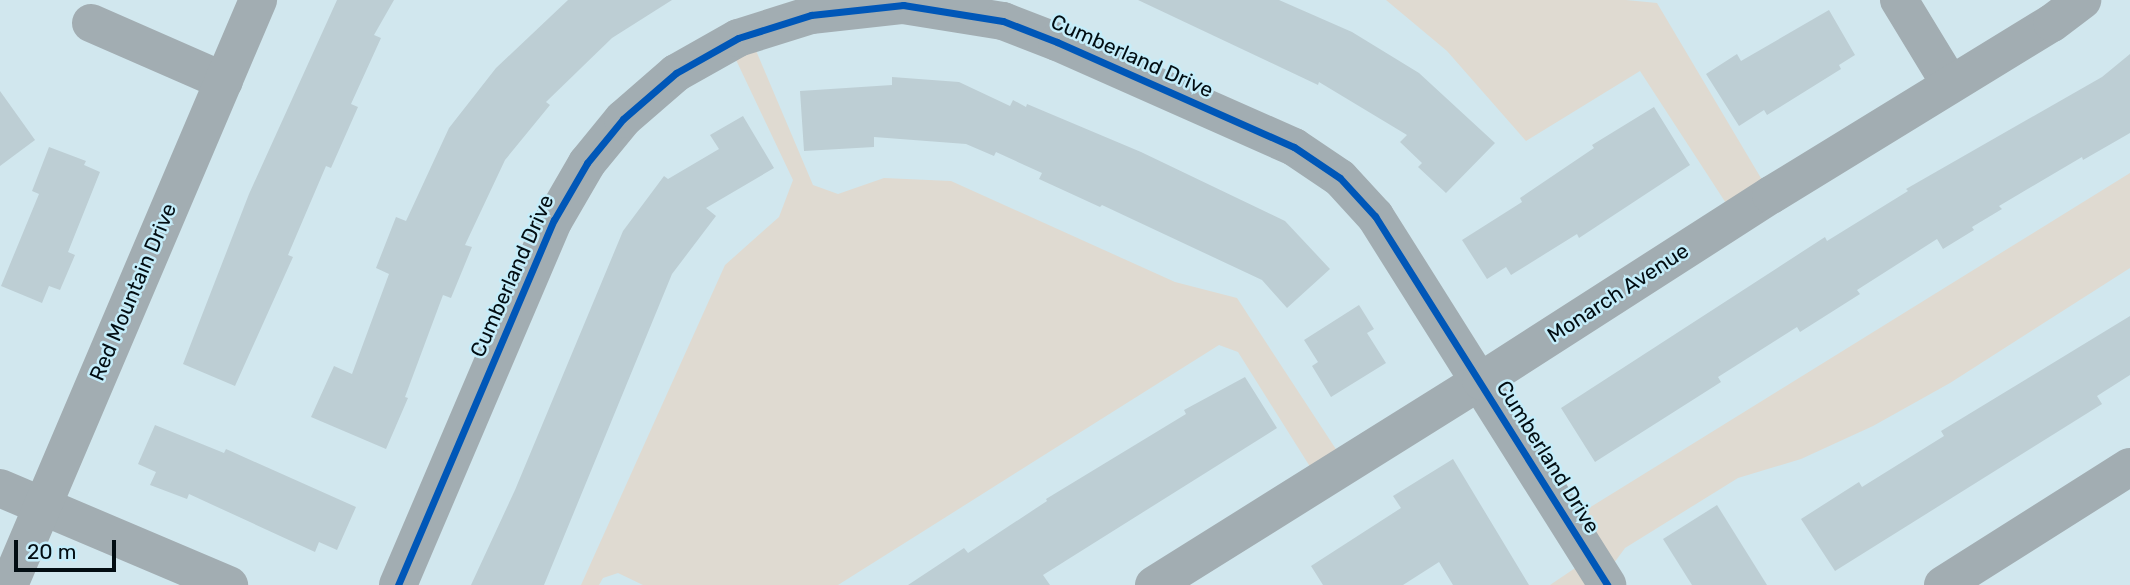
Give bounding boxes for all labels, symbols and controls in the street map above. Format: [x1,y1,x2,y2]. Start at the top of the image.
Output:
street label: Cumberland Drive [1047,9,1217,103]
street label: Cumberland Drive [465,191,559,361]
street label: Red Mountain Drive [84,200,182,384]
street label: Monarch Avenue [1542,238,1694,348]
street label: Cumberland Drive [1491,376,1605,538]
scale bar [18,526,119,570]
text: 20 m [27,539,76,564]

